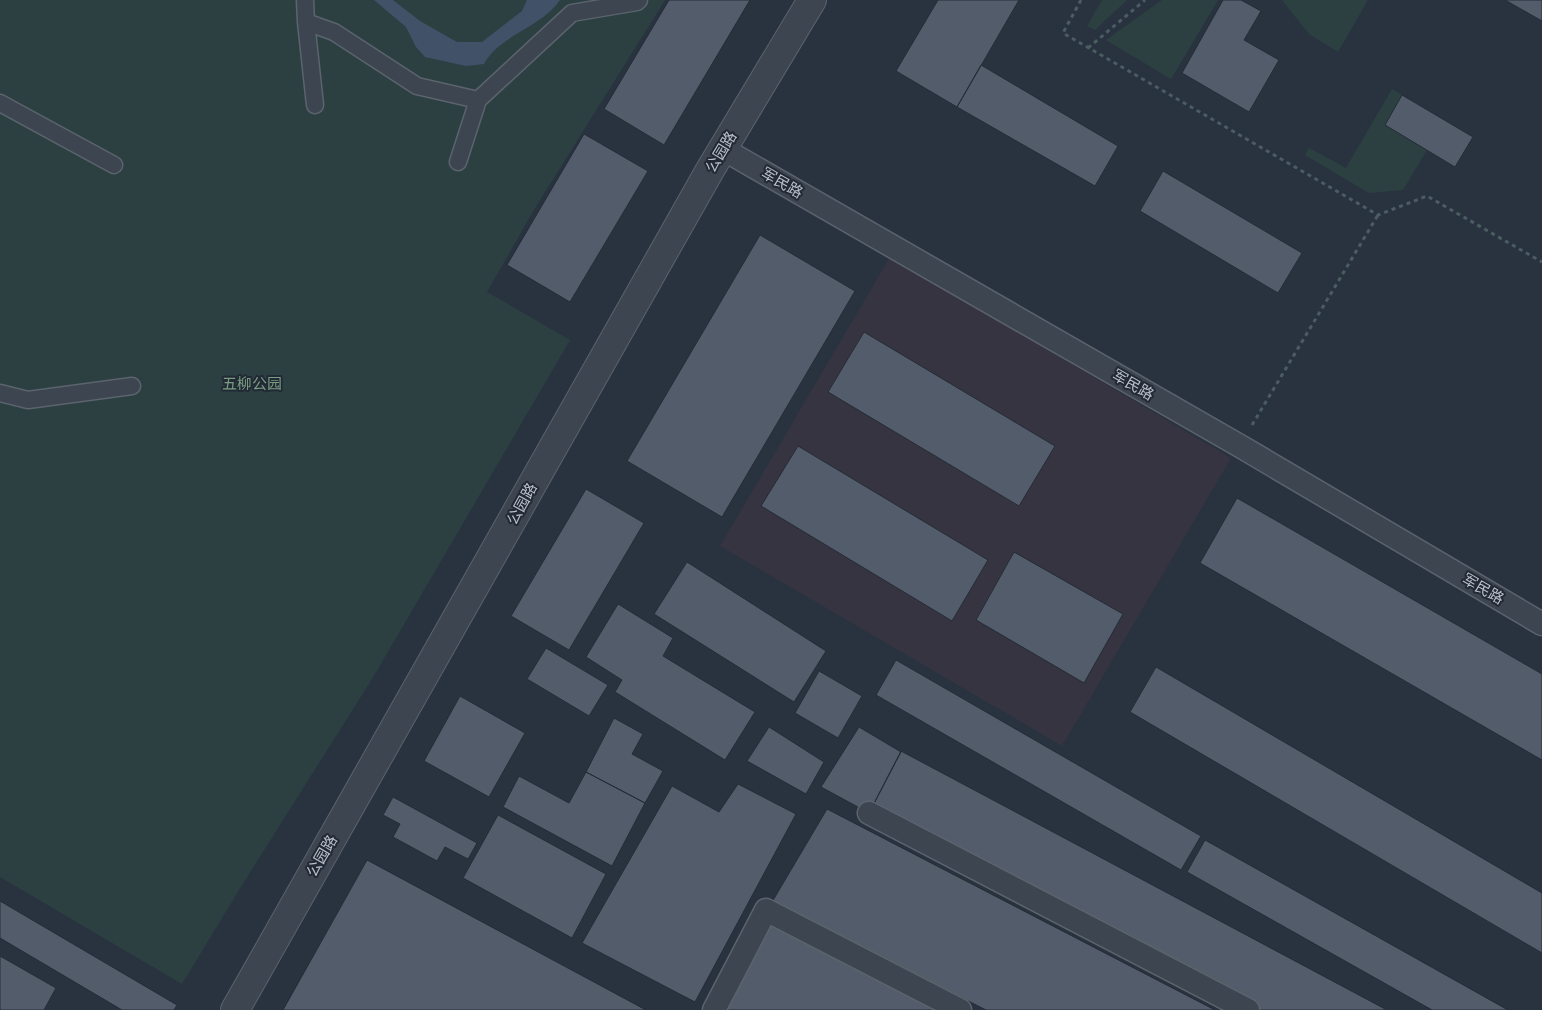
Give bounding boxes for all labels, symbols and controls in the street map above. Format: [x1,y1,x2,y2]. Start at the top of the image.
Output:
street label: 公园路 [702,128,740,176]
street label: 军民路 [758,164,806,202]
street label: 军民路 [1109,366,1157,404]
park label: 五柳公园 [222,375,282,393]
street label: 公园路 [503,480,541,528]
street label: 军民路 [1459,570,1507,608]
street label: 公园路 [303,832,341,880]

